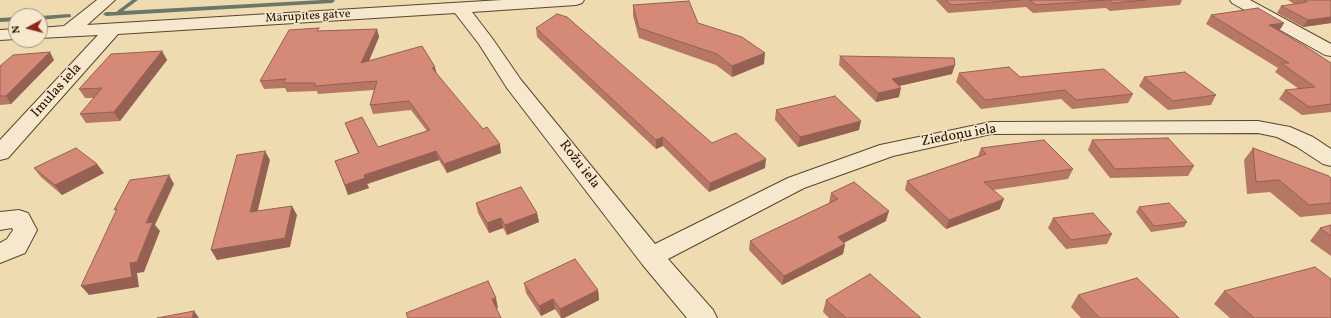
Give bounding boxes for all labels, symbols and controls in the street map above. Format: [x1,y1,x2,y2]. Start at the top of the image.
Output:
north arrow [8,8,48,48]
street label: Mārupītes gatve [265,8,351,26]
text: N [9,25,25,34]
street label: Imulas iela [28,60,86,122]
street label: Ziedoņu iela [920,121,998,151]
street label: Rožu iela [555,138,603,192]

